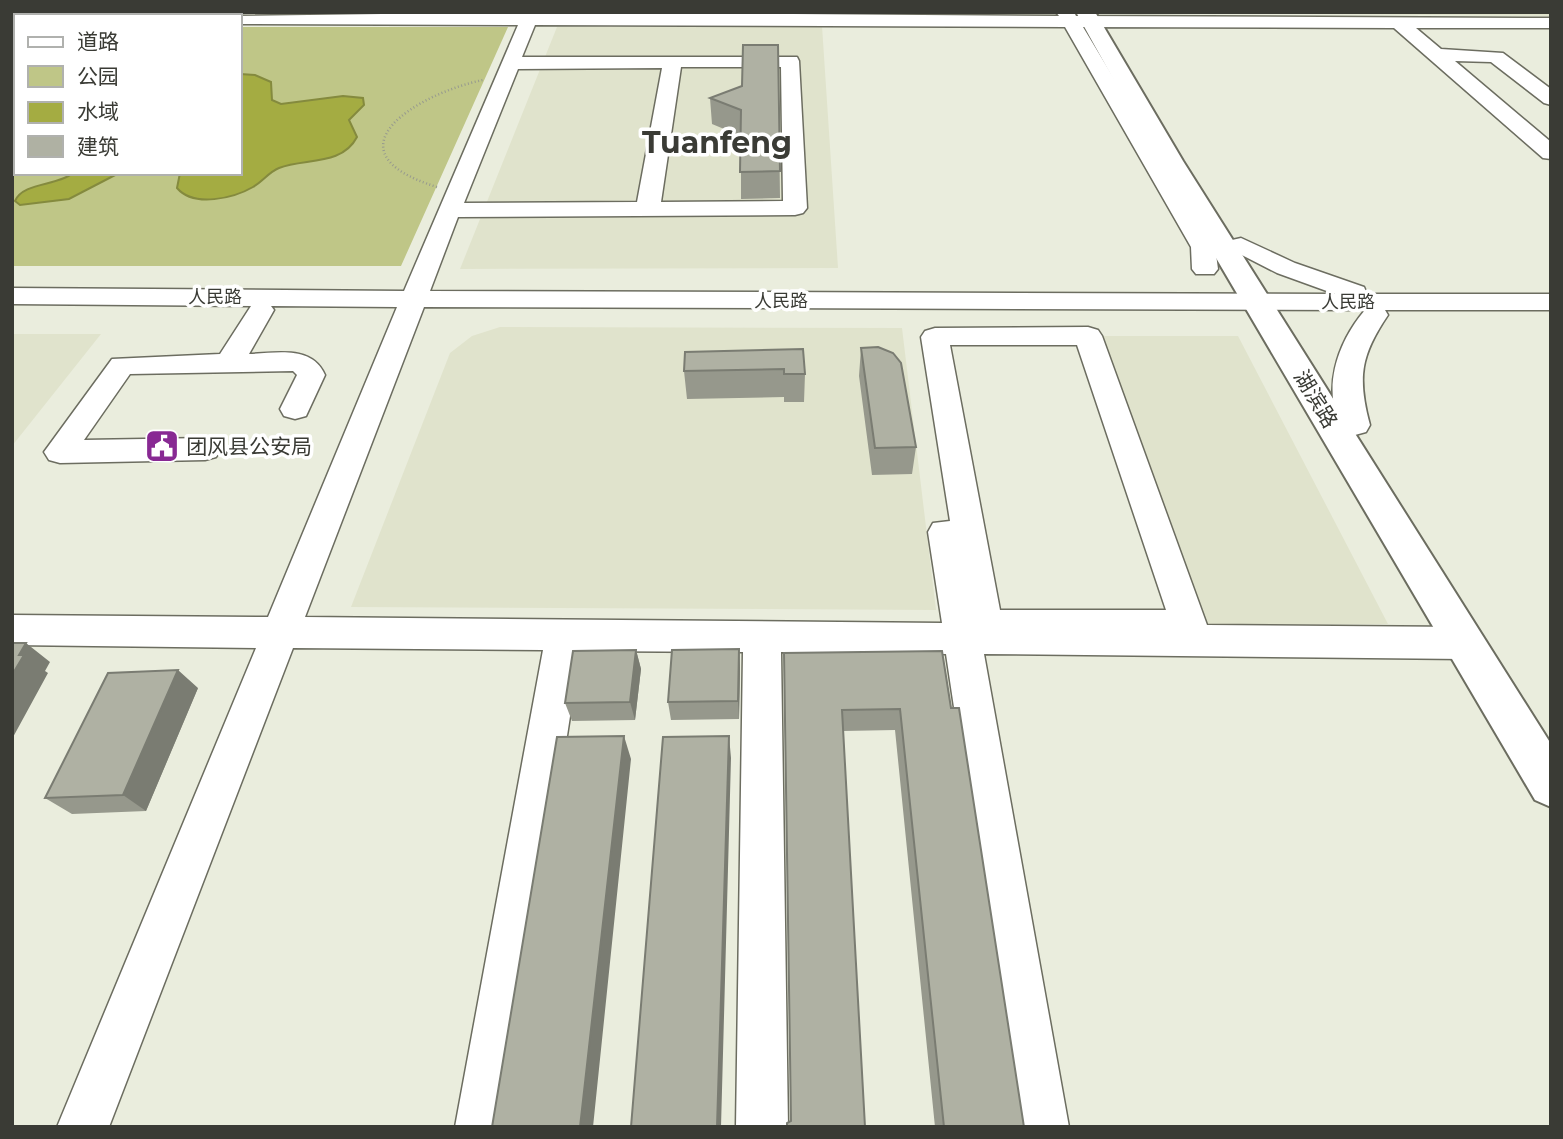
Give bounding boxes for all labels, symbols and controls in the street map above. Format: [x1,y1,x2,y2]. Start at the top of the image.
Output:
legend [14,14,242,175]
text: 道路 [77,29,119,54]
text: 公园 [77,64,119,89]
text: 水域 [77,99,119,124]
district label: Tuanfeng [642,124,792,161]
text: 建筑 [77,134,119,159]
street label: 人民路 [188,286,242,308]
street label: 人民路 [754,290,808,312]
street label: 人民路 [1321,291,1375,313]
street label: 湖滨路 [1289,366,1343,432]
public building icon: 团风县公安局 [143,427,181,465]
place label: 团风县公安局 [186,434,312,459]

